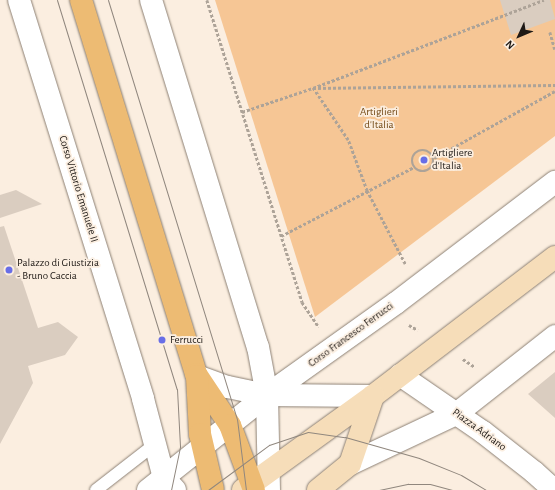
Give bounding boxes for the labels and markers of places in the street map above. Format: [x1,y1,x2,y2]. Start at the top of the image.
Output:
place label: Artigliere d'Italia [432,147,472,173]
marker: Artigliere d'Italia [419,155,429,165]
place label: Palazzo di Giustizia - Bruno Caccia [17,257,99,283]
marker: Palazzo di Giustizia - Bruno Caccia [4,265,14,275]
place label: Ferrucci [170,333,203,347]
marker: Ferrucci [157,335,167,345]

